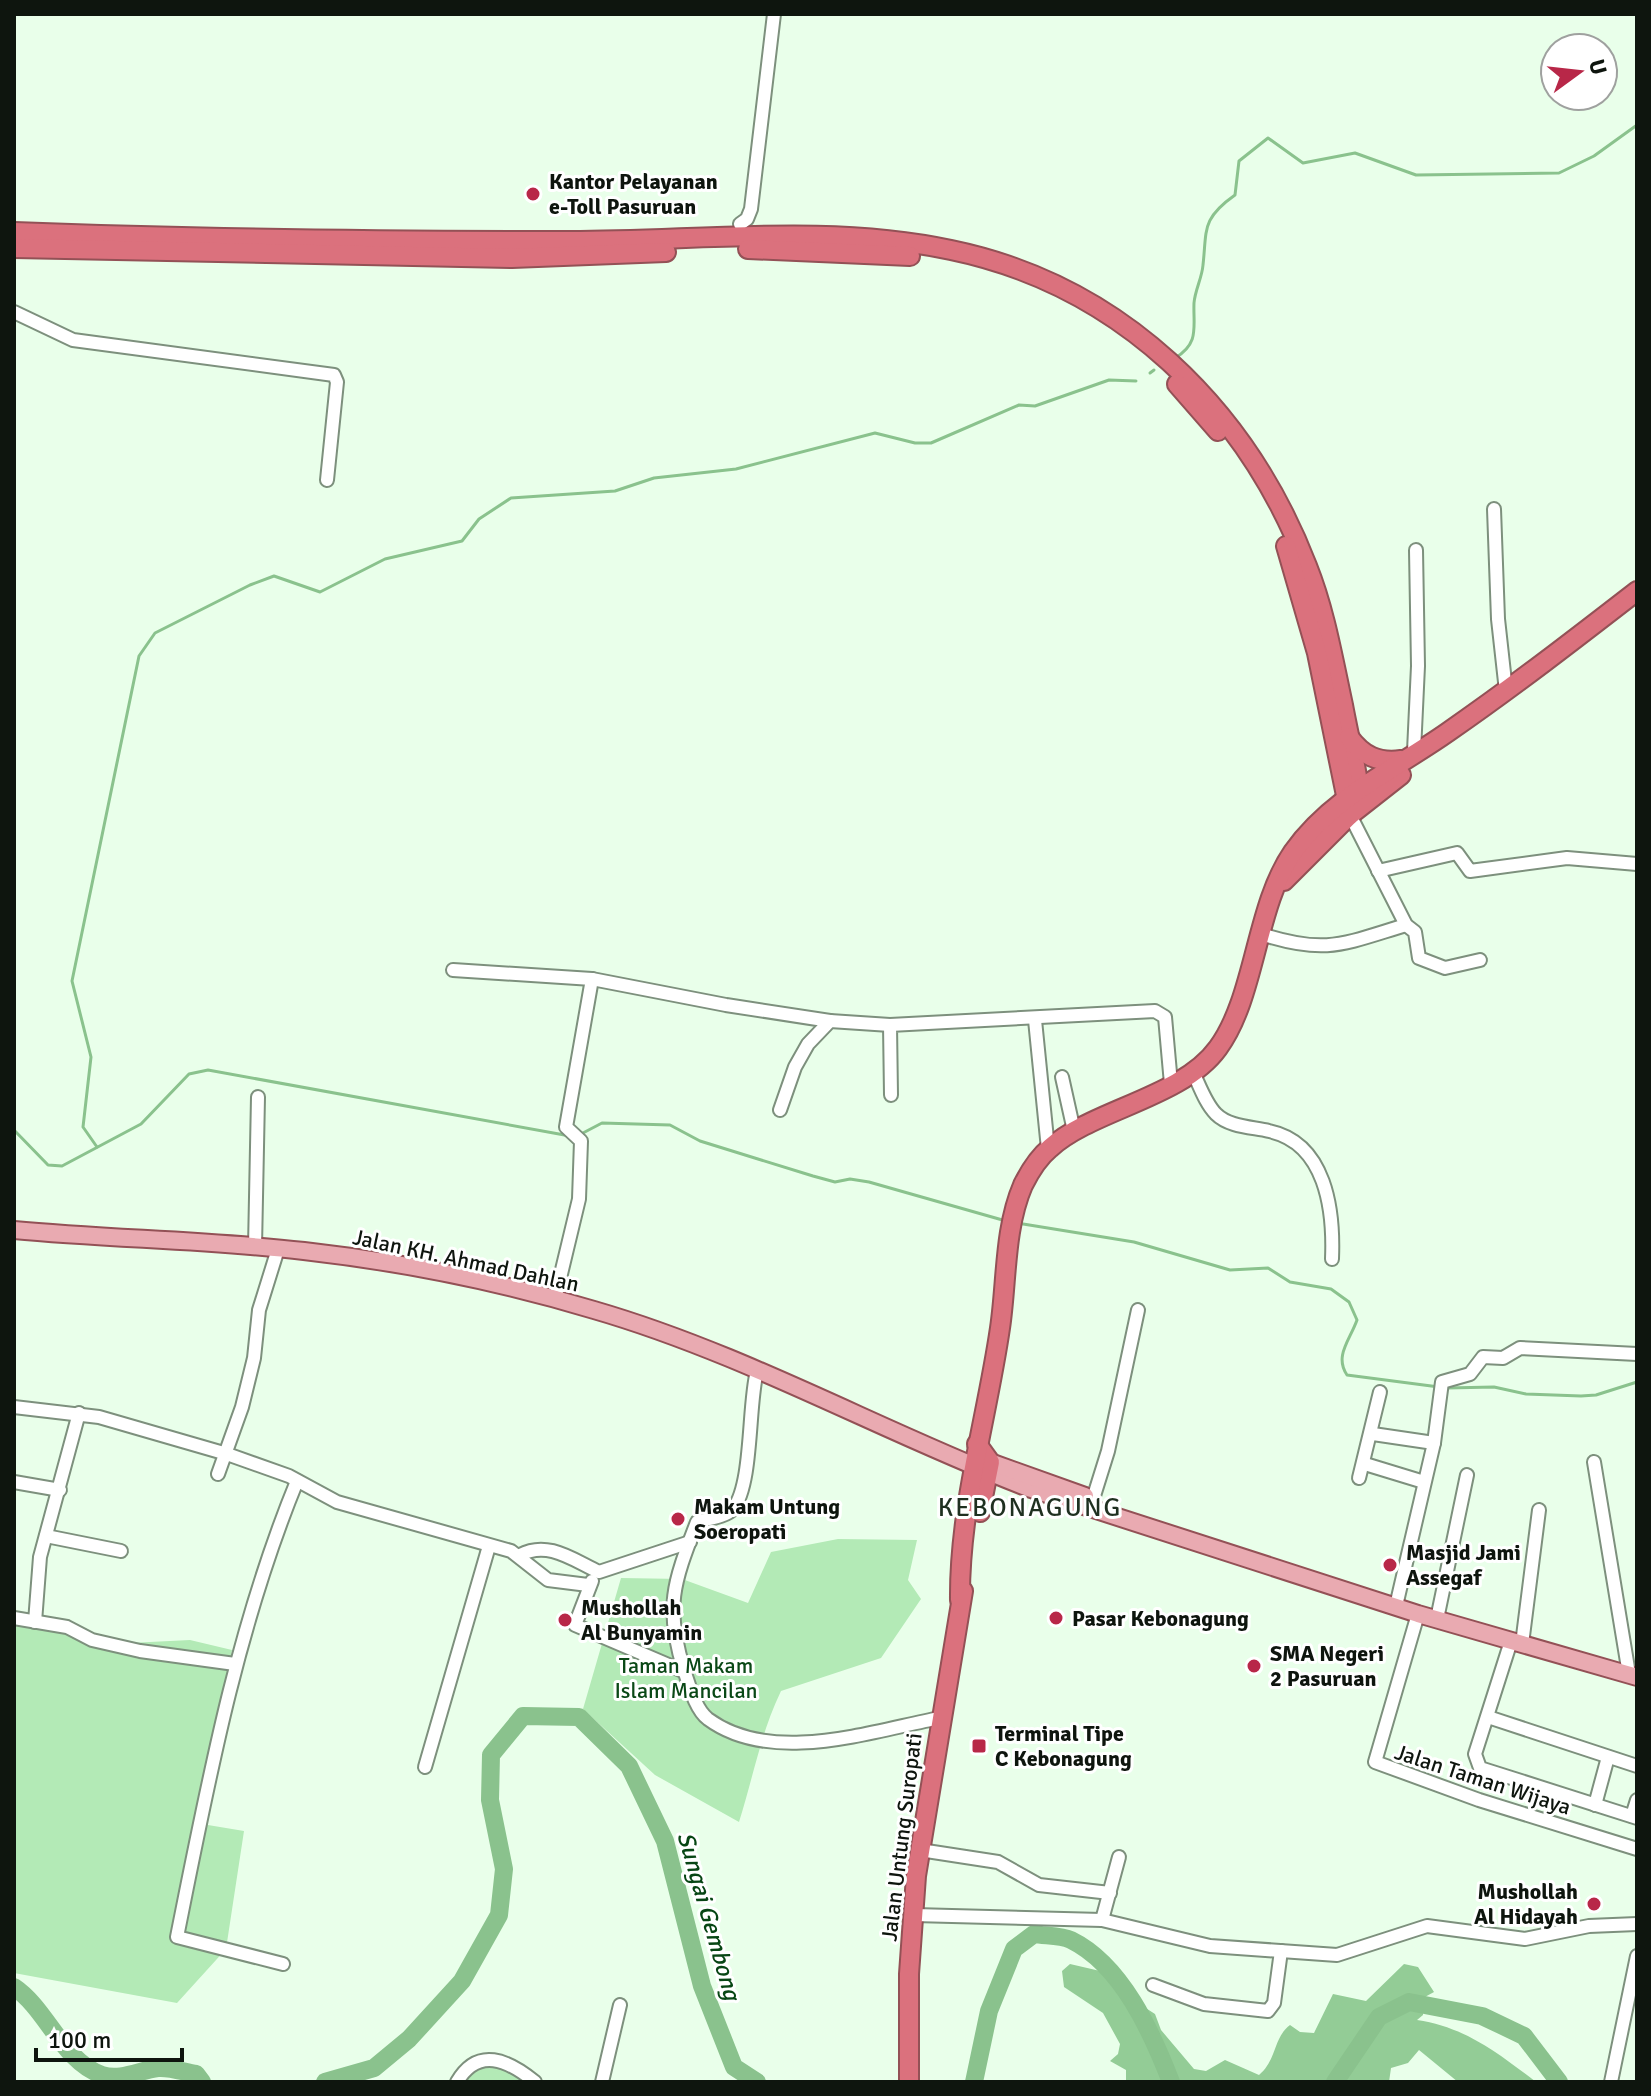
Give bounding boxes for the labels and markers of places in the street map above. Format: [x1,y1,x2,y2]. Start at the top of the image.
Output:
place label: Kantor Pelayanan e-Toll Pasuruan [549,168,718,220]
marker: Kantor Pelayanan e-Toll Pasuruan [524,185,542,203]
place label: Makam Untung Soeropati [694,1493,840,1545]
marker: Makam Untung Soeropati [669,1510,687,1528]
place label: Masjid Jami Assegaf [1406,1539,1521,1591]
marker: Masjid Jami Assegaf [1381,1556,1399,1574]
place label: Mushollah Al Bunyamin [581,1594,702,1646]
place label: Pasar Kebonagung [1072,1605,1249,1632]
marker: Pasar Kebonagung [1047,1609,1065,1627]
marker: Mushollah Al Bunyamin [556,1611,574,1629]
place label: SMA Negeri 2 Pasuruan [1270,1640,1384,1692]
marker: SMA Negeri 2 Pasuruan [1245,1657,1263,1675]
place label: Terminal Tipe C Kebonagung [995,1720,1132,1772]
marker: Terminal Tipe C Kebonagung [970,1737,988,1755]
place label: Mushollah Al Hidayah [1474,1878,1578,1930]
marker: Mushollah Al Hidayah [1585,1895,1603,1913]

